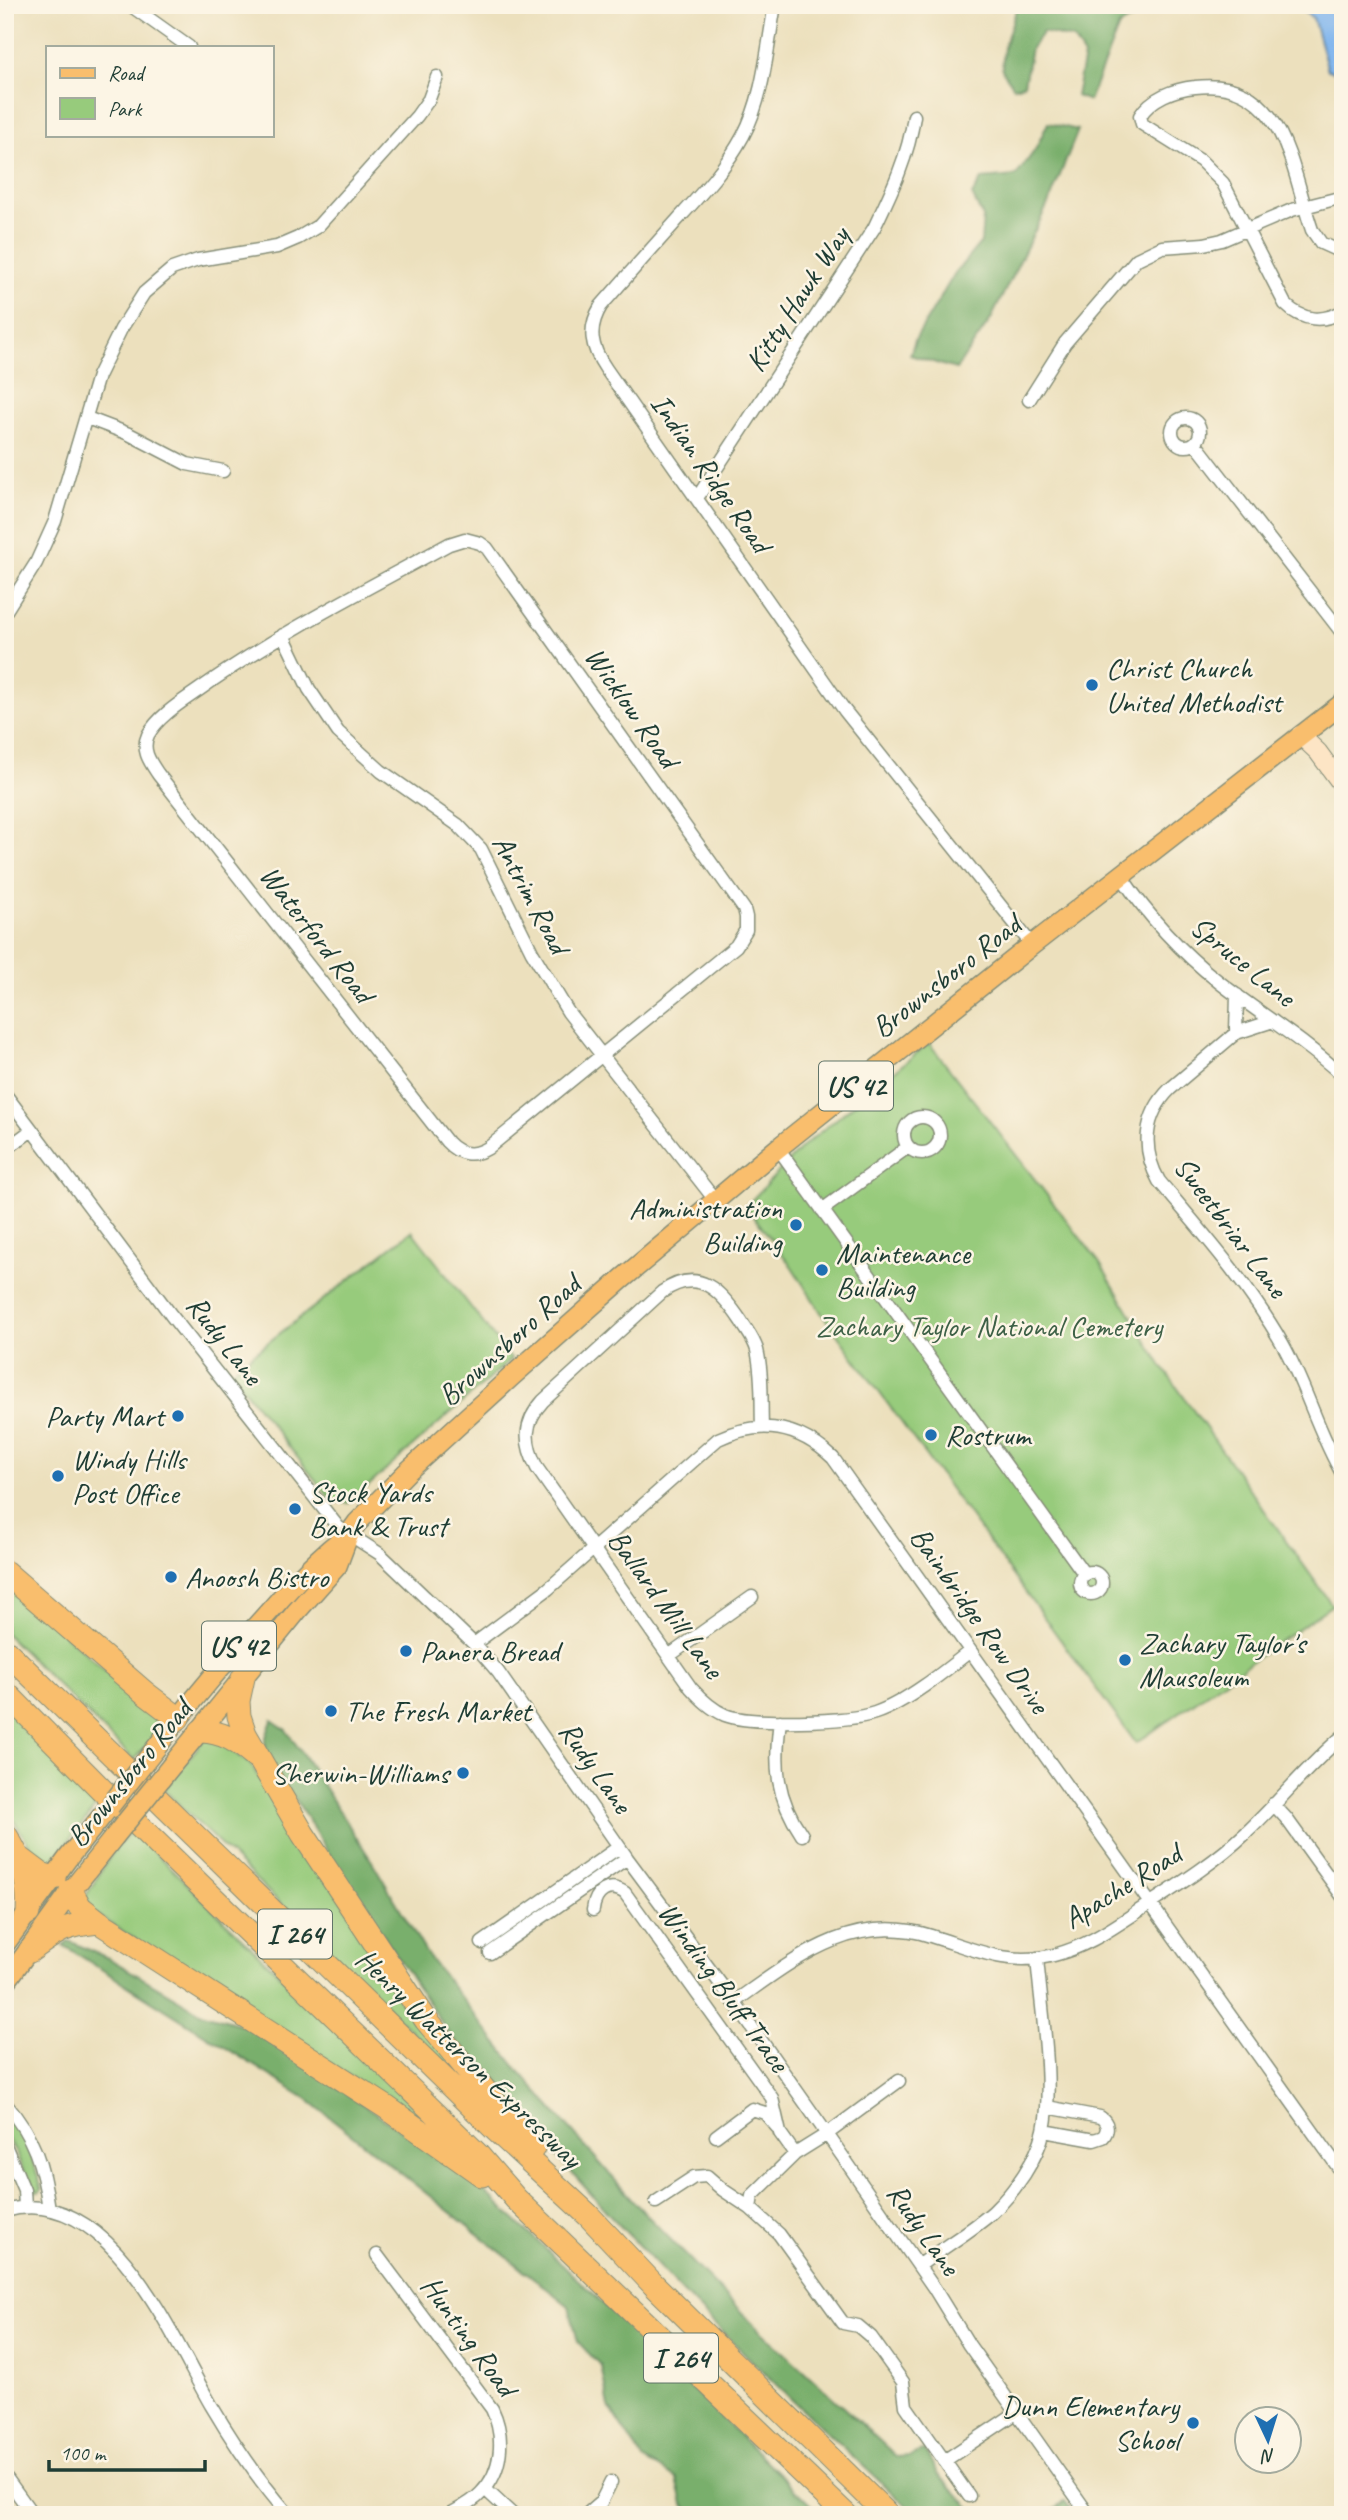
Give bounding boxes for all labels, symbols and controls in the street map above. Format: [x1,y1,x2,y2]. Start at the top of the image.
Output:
legend [46,46,273,136]
text: Road [108,60,147,86]
text: Park [108,96,143,122]
street label: Kitty Hawk Way [736,217,859,379]
street label: Indian Ridge Road [642,386,782,564]
street label: Wicklow Road [576,639,690,778]
place label: Christ Church United Methodist [1106,649,1284,721]
marker: Christ Church United Methodist [1084,677,1100,693]
street label: Antrim Road [484,828,580,964]
street label: Waterford Road [251,857,385,1014]
street label: Brownsboro Road [864,903,1031,1046]
street label: Spruce Lane [1183,907,1305,1016]
road number: US 42 [819,1062,893,1110]
street label: Sweetbriar Lane [1165,1149,1298,1307]
place label: Administration Building [629,1189,783,1261]
marker: Administration Building [788,1217,804,1233]
place label: Maintenance Building [836,1234,972,1306]
marker: Maintenance Building [814,1262,830,1278]
street label: Brownsboro Road [430,1263,591,1414]
street label: Rudy Lane [178,1287,273,1394]
park label: Zachary Taylor National Cemetery [816,1307,1164,1345]
place label: Party Mart [46,1397,167,1435]
marker: Party Mart [170,1408,186,1424]
place label: Rostrum [945,1416,1032,1454]
marker: Rostrum [923,1427,939,1443]
place label: Windy Hills Post Office [72,1440,189,1512]
marker: Windy Hills Post Office [50,1468,66,1484]
place label: Stock Yards Bank & Trust [309,1473,451,1545]
marker: Stock Yards Bank & Trust [287,1501,303,1517]
street label: Bainbridge Row Drive [902,1519,1060,1723]
street label: Ballard Mill Lane [599,1522,734,1688]
place label: Anoosh Bistro [185,1558,330,1596]
marker: Anoosh Bistro [163,1569,179,1585]
road number: US 42 [202,1622,276,1670]
place label: Zachary Taylor's Mausoleum [1139,1624,1308,1696]
place label: Panera Bread [420,1632,564,1670]
marker: Panera Bread [398,1643,414,1659]
marker: Zachary Taylor's Mausoleum [1117,1652,1133,1668]
street label: Brownsboro Road [58,1688,203,1854]
place label: The Fresh Market [345,1692,534,1730]
marker: The Fresh Market [323,1703,339,1719]
street label: Rudy Lane [551,1714,643,1822]
place label: Sherwin-Williams [272,1754,452,1792]
marker: Sherwin-Williams [455,1765,471,1781]
street label: Apache Road [1056,1833,1192,1937]
street label: Winding Bluff Trace [650,1895,800,2081]
road number: I 264 [258,1910,332,1958]
street label: Henry Watterson Expressway [348,1940,592,2178]
street label: Rudy Lane [879,2176,971,2284]
street label: Hunting Road [413,2268,528,2407]
road number: I 264 [644,2334,718,2382]
place label: Dunn Elementary School [1001,2387,1184,2459]
north arrow [1232,2404,1302,2474]
marker: Dunn Elementary School [1185,2415,1201,2431]
scale bar [49,2429,205,2473]
text: 100 m [60,2440,107,2466]
text: N [1259,2444,1276,2469]

